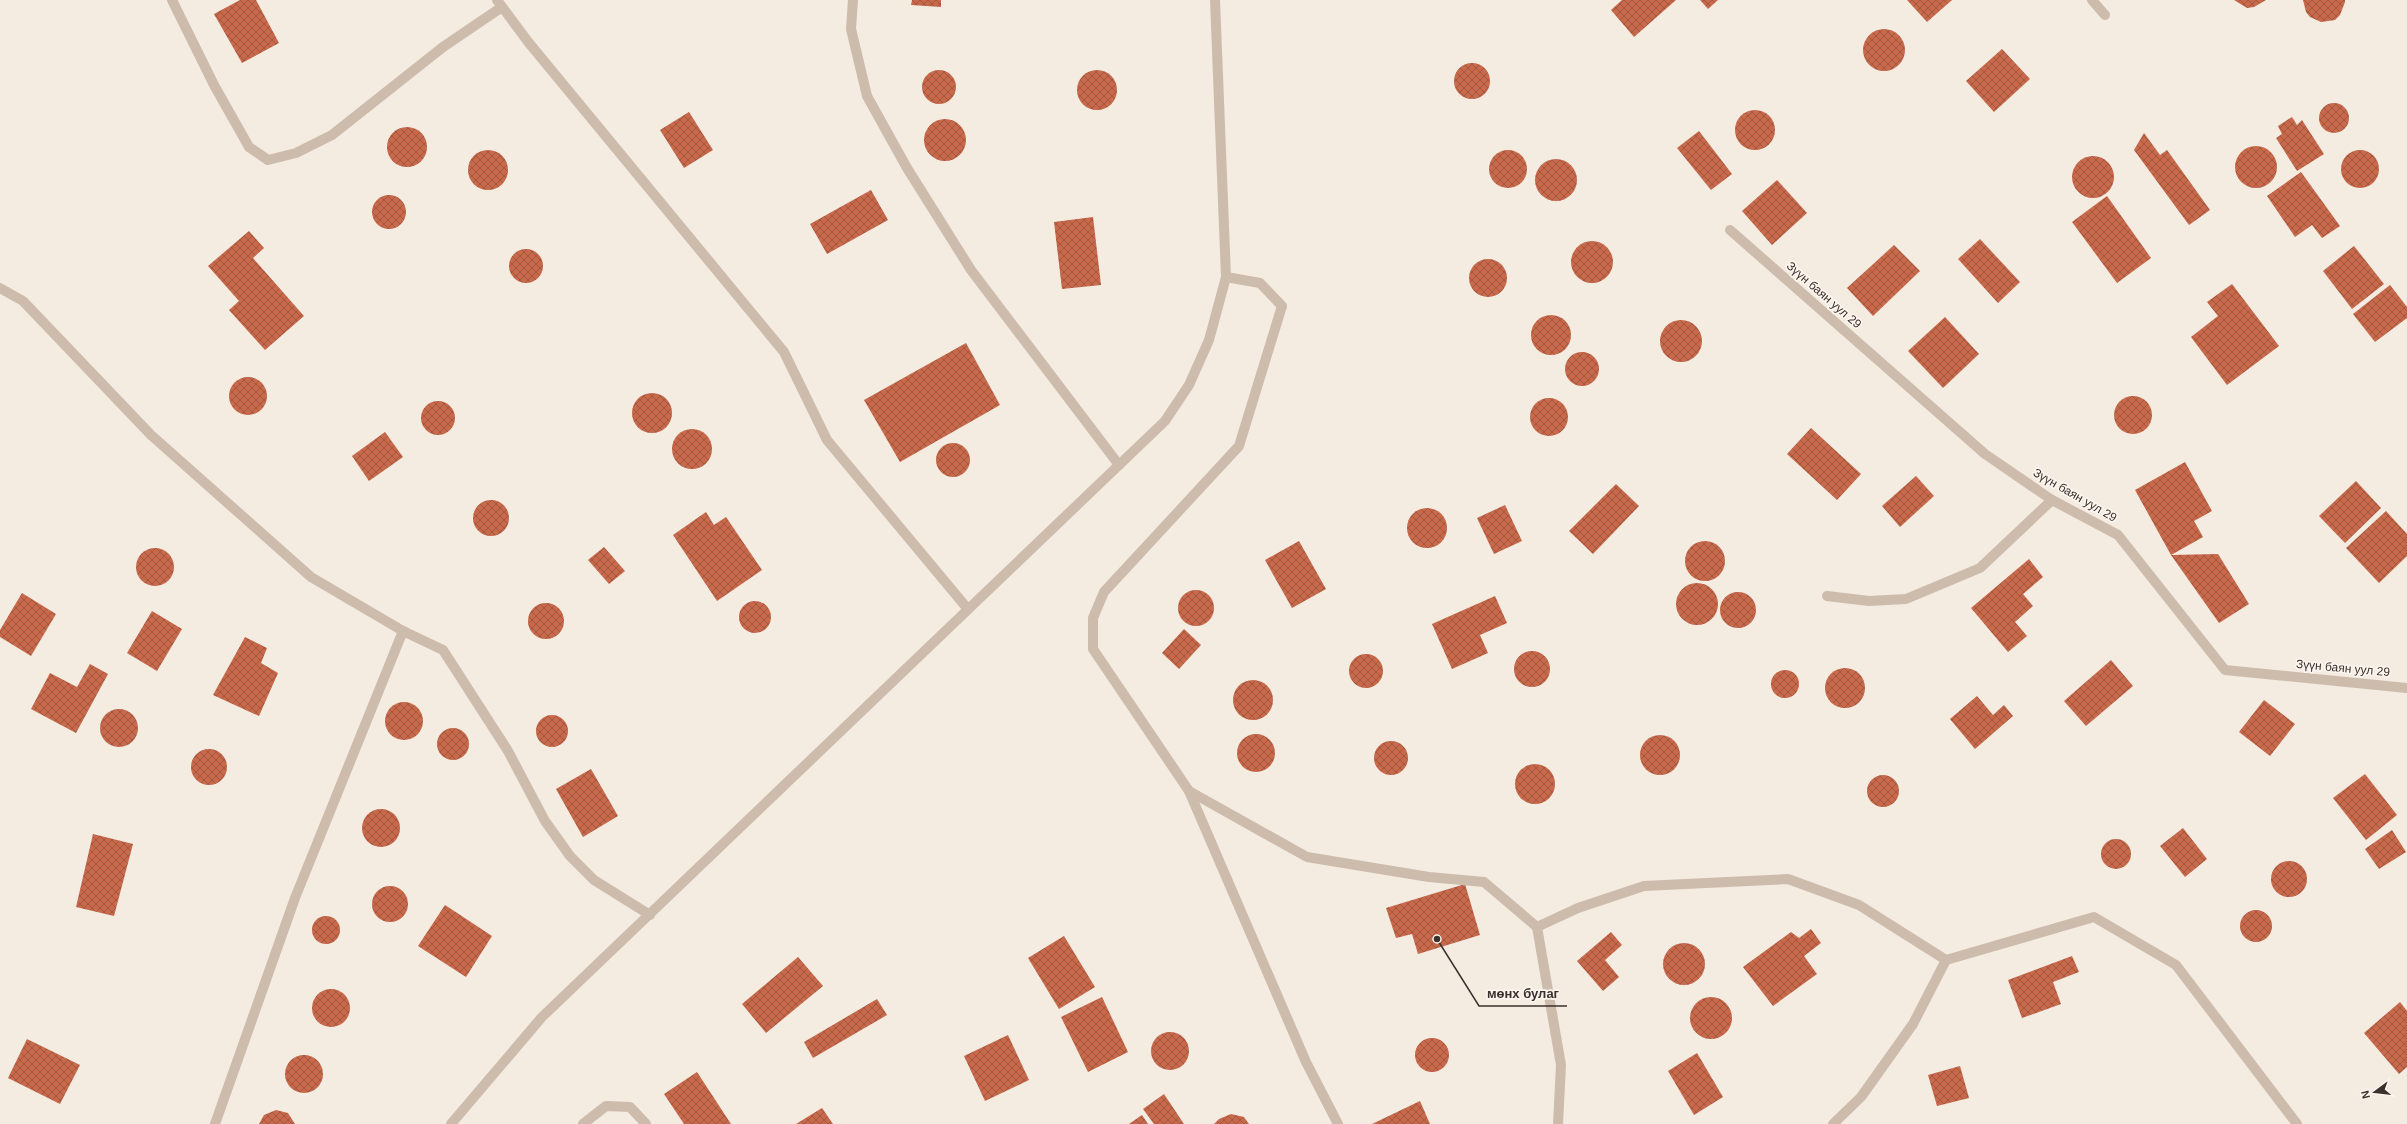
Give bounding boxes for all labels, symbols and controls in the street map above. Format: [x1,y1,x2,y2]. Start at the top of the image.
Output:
street label: Зүүн баян уул 29 [1784,259,1864,331]
street label: Зүүн баян уул 29 [2031,465,2120,525]
street label: Зүүн баян уул 29 [2295,657,2391,679]
callout: мөнх булаг [1479,981,1567,1006]
text: мөнх булаг [1487,986,1560,1001]
north arrow [2355,1072,2395,1112]
text: N [2359,1089,2372,1100]

